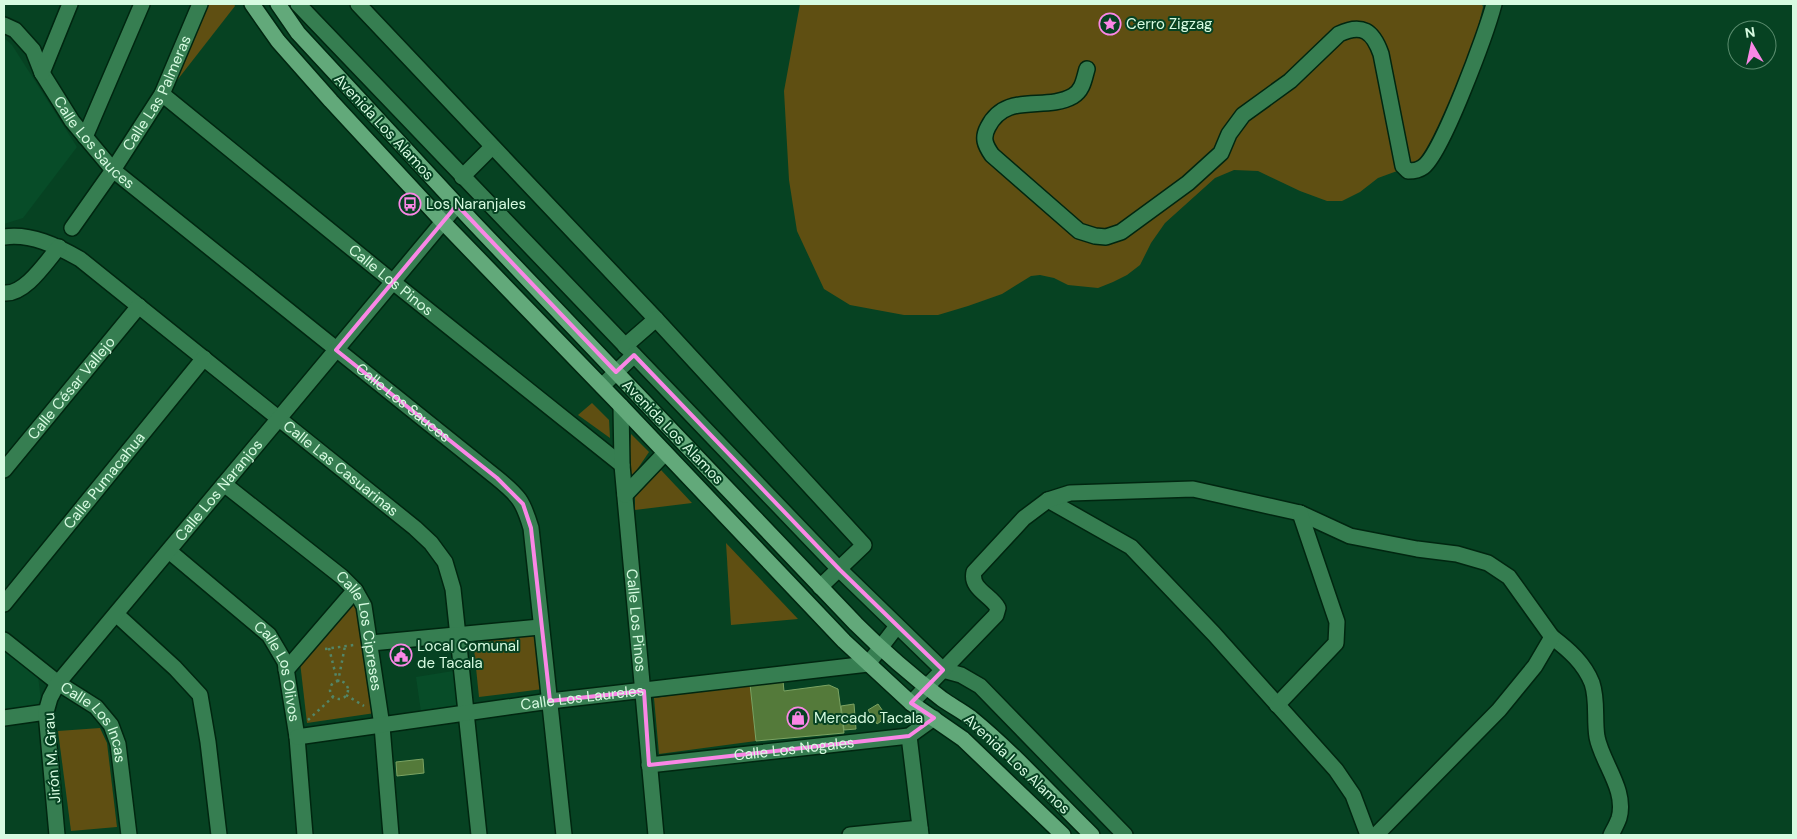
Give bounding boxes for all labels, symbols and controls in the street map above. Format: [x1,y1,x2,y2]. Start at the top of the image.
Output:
place icon: Cerro Zigzag [1098,12,1122,36]
place label: Cerro Zigzag [1126,14,1212,34]
north arrow [1727,20,1777,70]
text: N [1744,22,1756,42]
street label: Calle Las Palmeras [118,32,196,155]
street label: Avenida Los Alamos [330,70,438,184]
street label: Calle Los Sauces [49,92,139,193]
bus stop icon: Los Naranjales [398,192,422,216]
place label: Los Naranjales [426,194,526,214]
street label: Calle Los Pinos [344,240,437,320]
street label: Calle César Vallejo [23,332,120,444]
street label: Calle Los Sauces [351,358,455,447]
street label: Avenida Los Alamos [618,375,728,489]
street label: Calle Las Casuarinas [279,416,403,521]
street label: Calle Pumacahua [59,428,150,533]
street label: Calle Los Naranjos [170,435,267,546]
street label: Calle Los Cipreses [331,566,387,692]
street label: Calle Los Pinos [622,568,651,673]
street label: Calle Los Olivos [250,616,304,723]
place label: Local Comunal de Tacala [417,636,519,673]
public building icon: Local Comunal de Tacala [389,643,413,667]
street label: Calle Los Incas [57,677,130,764]
street label: Calle Los Laureles [519,680,645,715]
shop icon: Mercado Tacala [786,706,810,730]
place label: Mercado Tacala [814,708,923,728]
street label: Avenida Los Alamos [960,710,1074,818]
street label: Jirón M. Grau [39,712,65,804]
street label: Calle Los Nogales [733,732,855,765]

